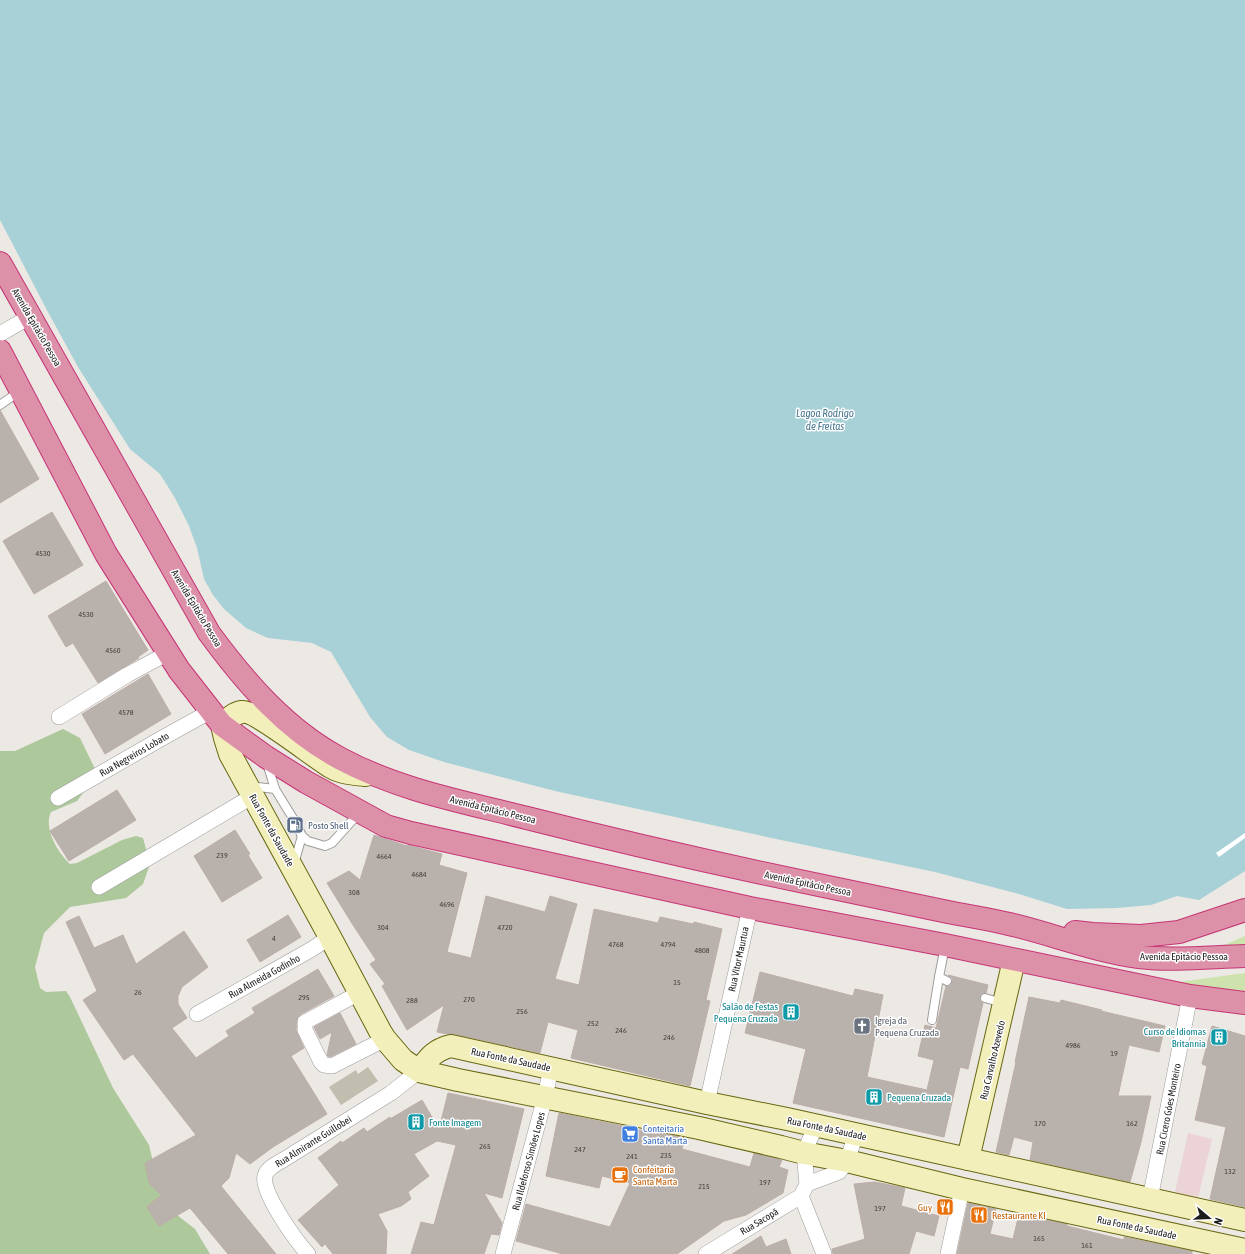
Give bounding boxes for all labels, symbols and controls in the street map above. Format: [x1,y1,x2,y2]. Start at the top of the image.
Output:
street label: Avenida Epitácio Pessoa [10,286,64,368]
water label: Lagoa Rodrigo de Freitas [796,407,854,432]
house number: 4530 [35,549,51,558]
street label: Avenida Epitácio Pessoa [169,568,224,649]
house number: 4530 [78,610,94,619]
house number: 4560 [105,646,121,655]
house number: 4578 [118,708,134,717]
street label: Rua Negreiros Lobato [98,730,171,779]
street label: Rua Fonte da Saudade [247,792,296,869]
street label: Avenida Epitácio Pessoa [449,794,537,826]
fuel station icon: Posto Shell [285,815,305,835]
place label: Posto Shell [308,820,349,831]
house number: 239 [216,851,228,860]
house number: 4664 [376,852,392,861]
street label: Avenida Epitácio Pessoa [764,869,852,898]
house number: 4684 [411,870,427,879]
house number: 308 [348,888,360,897]
house number: 4696 [439,900,455,909]
house number: 304 [377,923,389,932]
house number: 4720 [497,923,513,932]
street label: Rua Vitor Maurtua [726,925,751,993]
house number: 4 [272,934,276,943]
house number: 4768 [608,940,624,949]
house number: 4794 [660,940,676,949]
house number: 4808 [694,946,710,955]
street label: Avenida Epitácio Pessoa [1140,951,1228,962]
street label: Rua Almeida Godinho [227,952,302,1001]
house number: 15 [673,978,681,987]
house number: 26 [134,988,142,997]
house number: 295 [298,993,310,1002]
house number: 270 [463,995,475,1004]
house number: 288 [406,996,418,1005]
place label: Salão de Festas Pequena Cruzada [714,1001,778,1024]
building icon: Salão de Festas Pequena Cruzada [781,1002,801,1022]
house number: 256 [516,1007,528,1016]
place label: Igreja da Pequena Cruzada [875,1015,940,1038]
church icon: Igreja da Pequena Cruzada [852,1016,872,1036]
house number: 252 [587,1019,599,1028]
street label: Rua Carvalho Azevedo [978,1019,1007,1101]
house number: 246 [615,1026,627,1035]
place label: Curso de Idiomas Britannia [1144,1026,1206,1049]
building icon: Curso de Idiomas Britannia [1209,1027,1229,1047]
house number: 246 [663,1033,675,1042]
house number: 4986 [1065,1041,1081,1050]
street label: Rua Fonte da Saudade [470,1046,552,1073]
house number: 19 [1110,1049,1118,1058]
street label: Rua Cicero Góes Monteiro [1154,1062,1183,1156]
building icon: Pequena Cruzada [864,1087,884,1107]
place label: Pequena Cruzada [887,1092,952,1103]
street label: Rua Ildefonso Simões Lopes [510,1110,547,1212]
building icon: Fonte Imagem [406,1112,426,1132]
street label: Rua Almirante Guillobei [273,1114,353,1169]
street label: Rua Fonte da Saudade [786,1115,868,1142]
place label: Fonte Imagem [429,1117,481,1128]
house number: 170 [1034,1119,1046,1128]
house number: 162 [1126,1119,1138,1128]
place label: Conteitaria Santa Marta [643,1123,688,1146]
supermarket icon: Conteitaria Santa Marta [620,1124,640,1144]
house number: 265 [479,1142,491,1151]
house number: 247 [574,1145,586,1154]
house number: 235 [660,1151,672,1160]
house number: 241 [626,1152,638,1161]
place label: Confeitaria Santa Marta [633,1164,678,1187]
cafe icon: Confeitaria Santa Marta [610,1165,630,1185]
house number: 132 [1224,1167,1236,1176]
house number: 197 [759,1178,771,1187]
house number: 215 [698,1182,710,1191]
restaurant icon: Guy [935,1197,955,1217]
north arrow [1189,1198,1229,1238]
place label: Guy [918,1202,932,1213]
house number: 197 [874,1204,886,1213]
restaurant icon: Restaurante KI [969,1205,989,1225]
street label: Rua Sacopã [738,1206,781,1237]
place label: Restaurante KI [992,1210,1046,1221]
street label: Rua Fonte da Saudade [1096,1214,1178,1241]
text: N [1212,1216,1225,1226]
house number: 165 [1033,1234,1045,1243]
house number: 161 [1081,1241,1093,1250]

